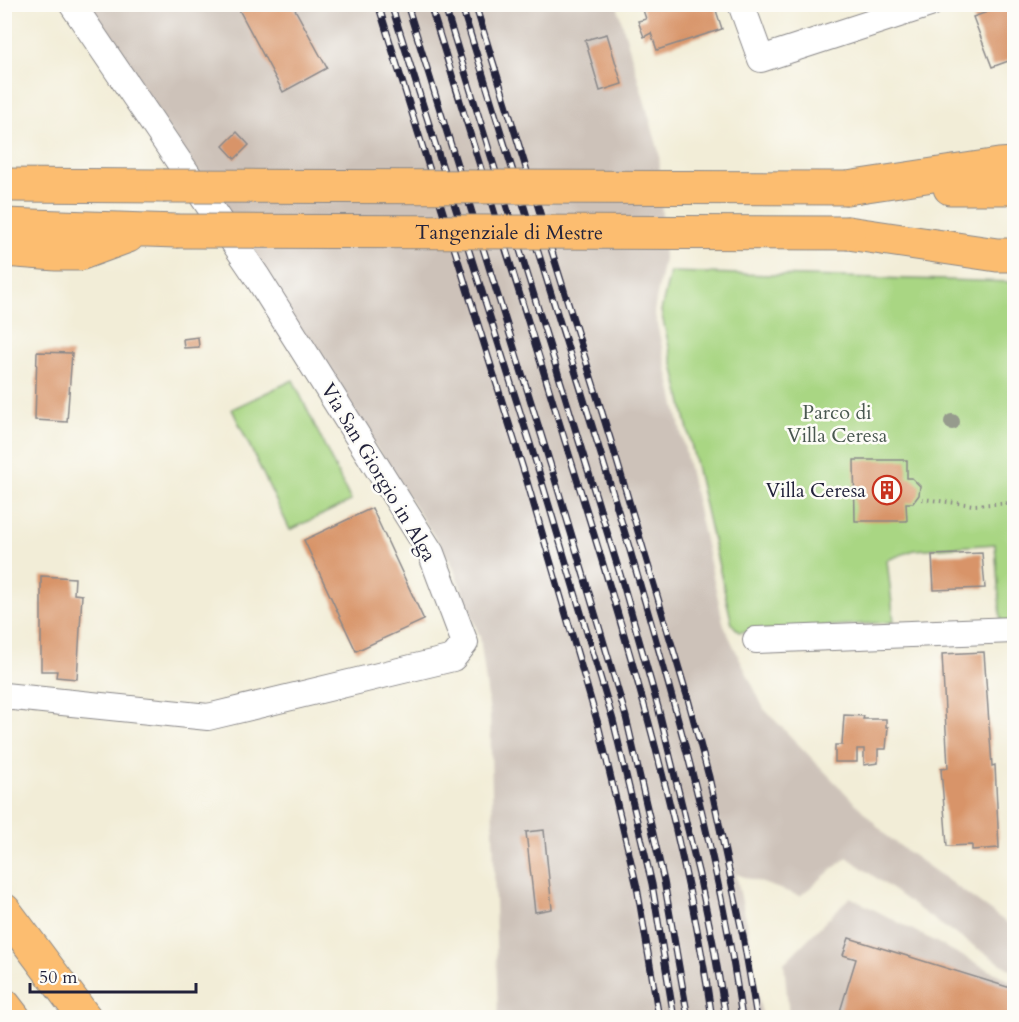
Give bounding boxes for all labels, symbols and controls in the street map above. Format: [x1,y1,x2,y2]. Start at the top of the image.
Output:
street label: Tangenziale di Mestre [415,219,603,246]
street label: Via San Giorgio in Alga [315,378,443,567]
park label: Parco di Villa Ceresa [787,399,888,449]
building icon: Villa Ceresa [871,474,903,506]
place label: Villa Ceresa [765,477,866,504]
scale bar [30,956,196,994]
text: 50 m [39,965,78,990]

